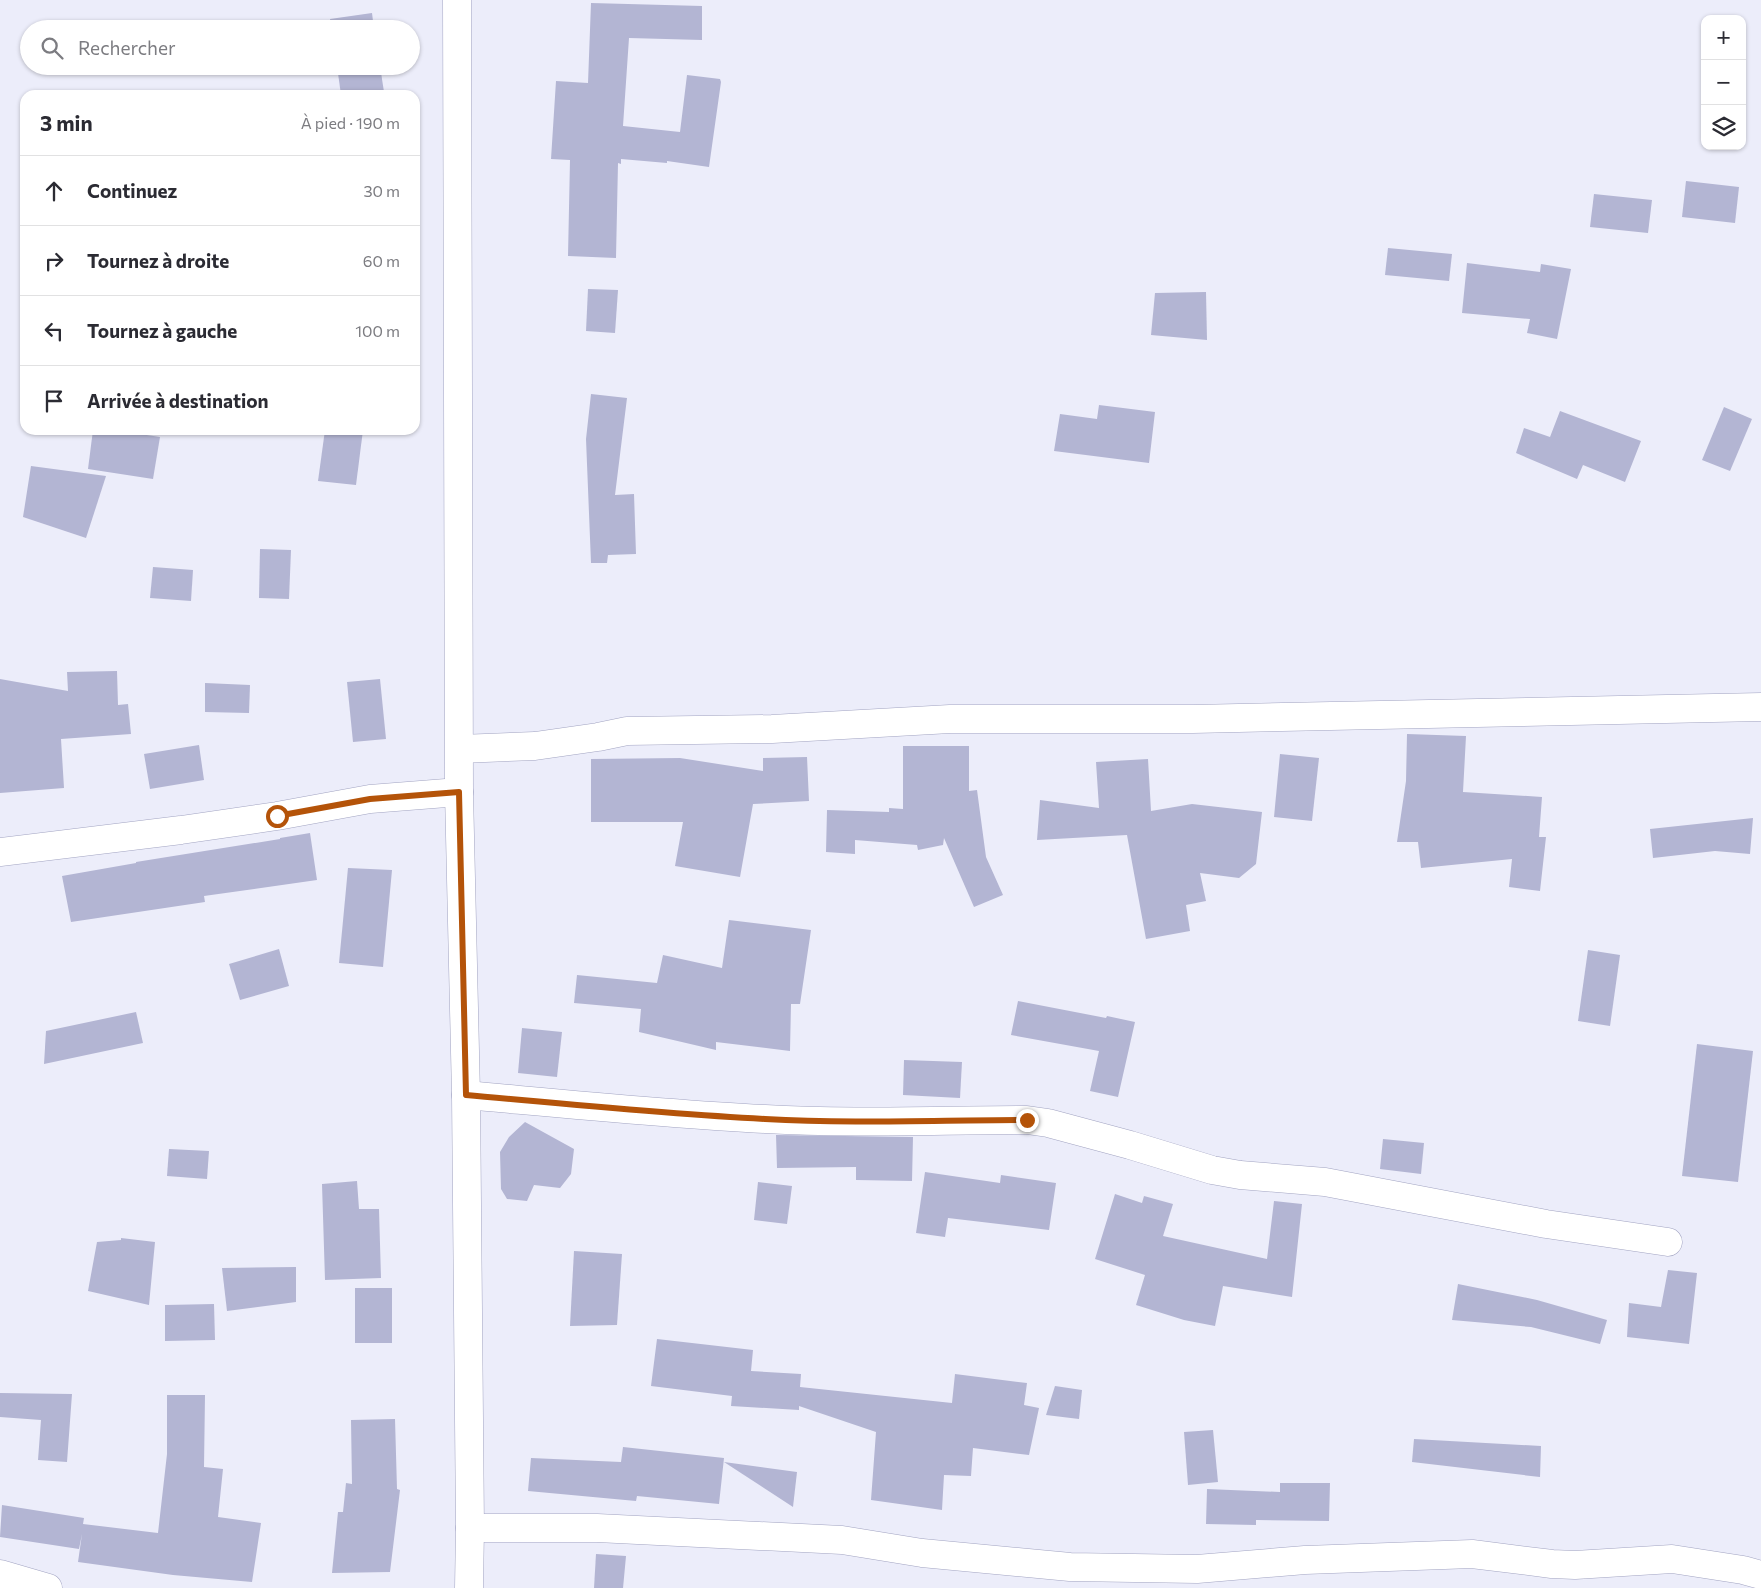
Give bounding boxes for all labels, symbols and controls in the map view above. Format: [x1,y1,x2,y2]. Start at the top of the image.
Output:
map controls [1701,15,1746,150]
button: + [1701,15,1746,60]
search box [20,20,420,75]
icon: search [38,34,66,62]
text: Rechercher [78,36,176,59]
button: − [1701,60,1746,105]
button: layers [1701,105,1746,150]
text: 3 min [40,110,93,135]
text: À pied · 190 m [301,113,400,132]
icon: ahead [40,177,68,205]
text: Continuez [87,179,177,202]
text: 30 m [363,181,400,200]
icon: right [40,247,68,275]
text: Tournez à droite [87,249,229,272]
text: 60 m [363,251,400,270]
icon: left [40,317,68,345]
text: Tournez à gauche [87,319,237,342]
text: 100 m [355,321,400,340]
icon: arrive [40,387,68,415]
text: Arrivée à destination [87,389,269,412]
route start [266,805,289,828]
route end [1016,1109,1039,1132]

